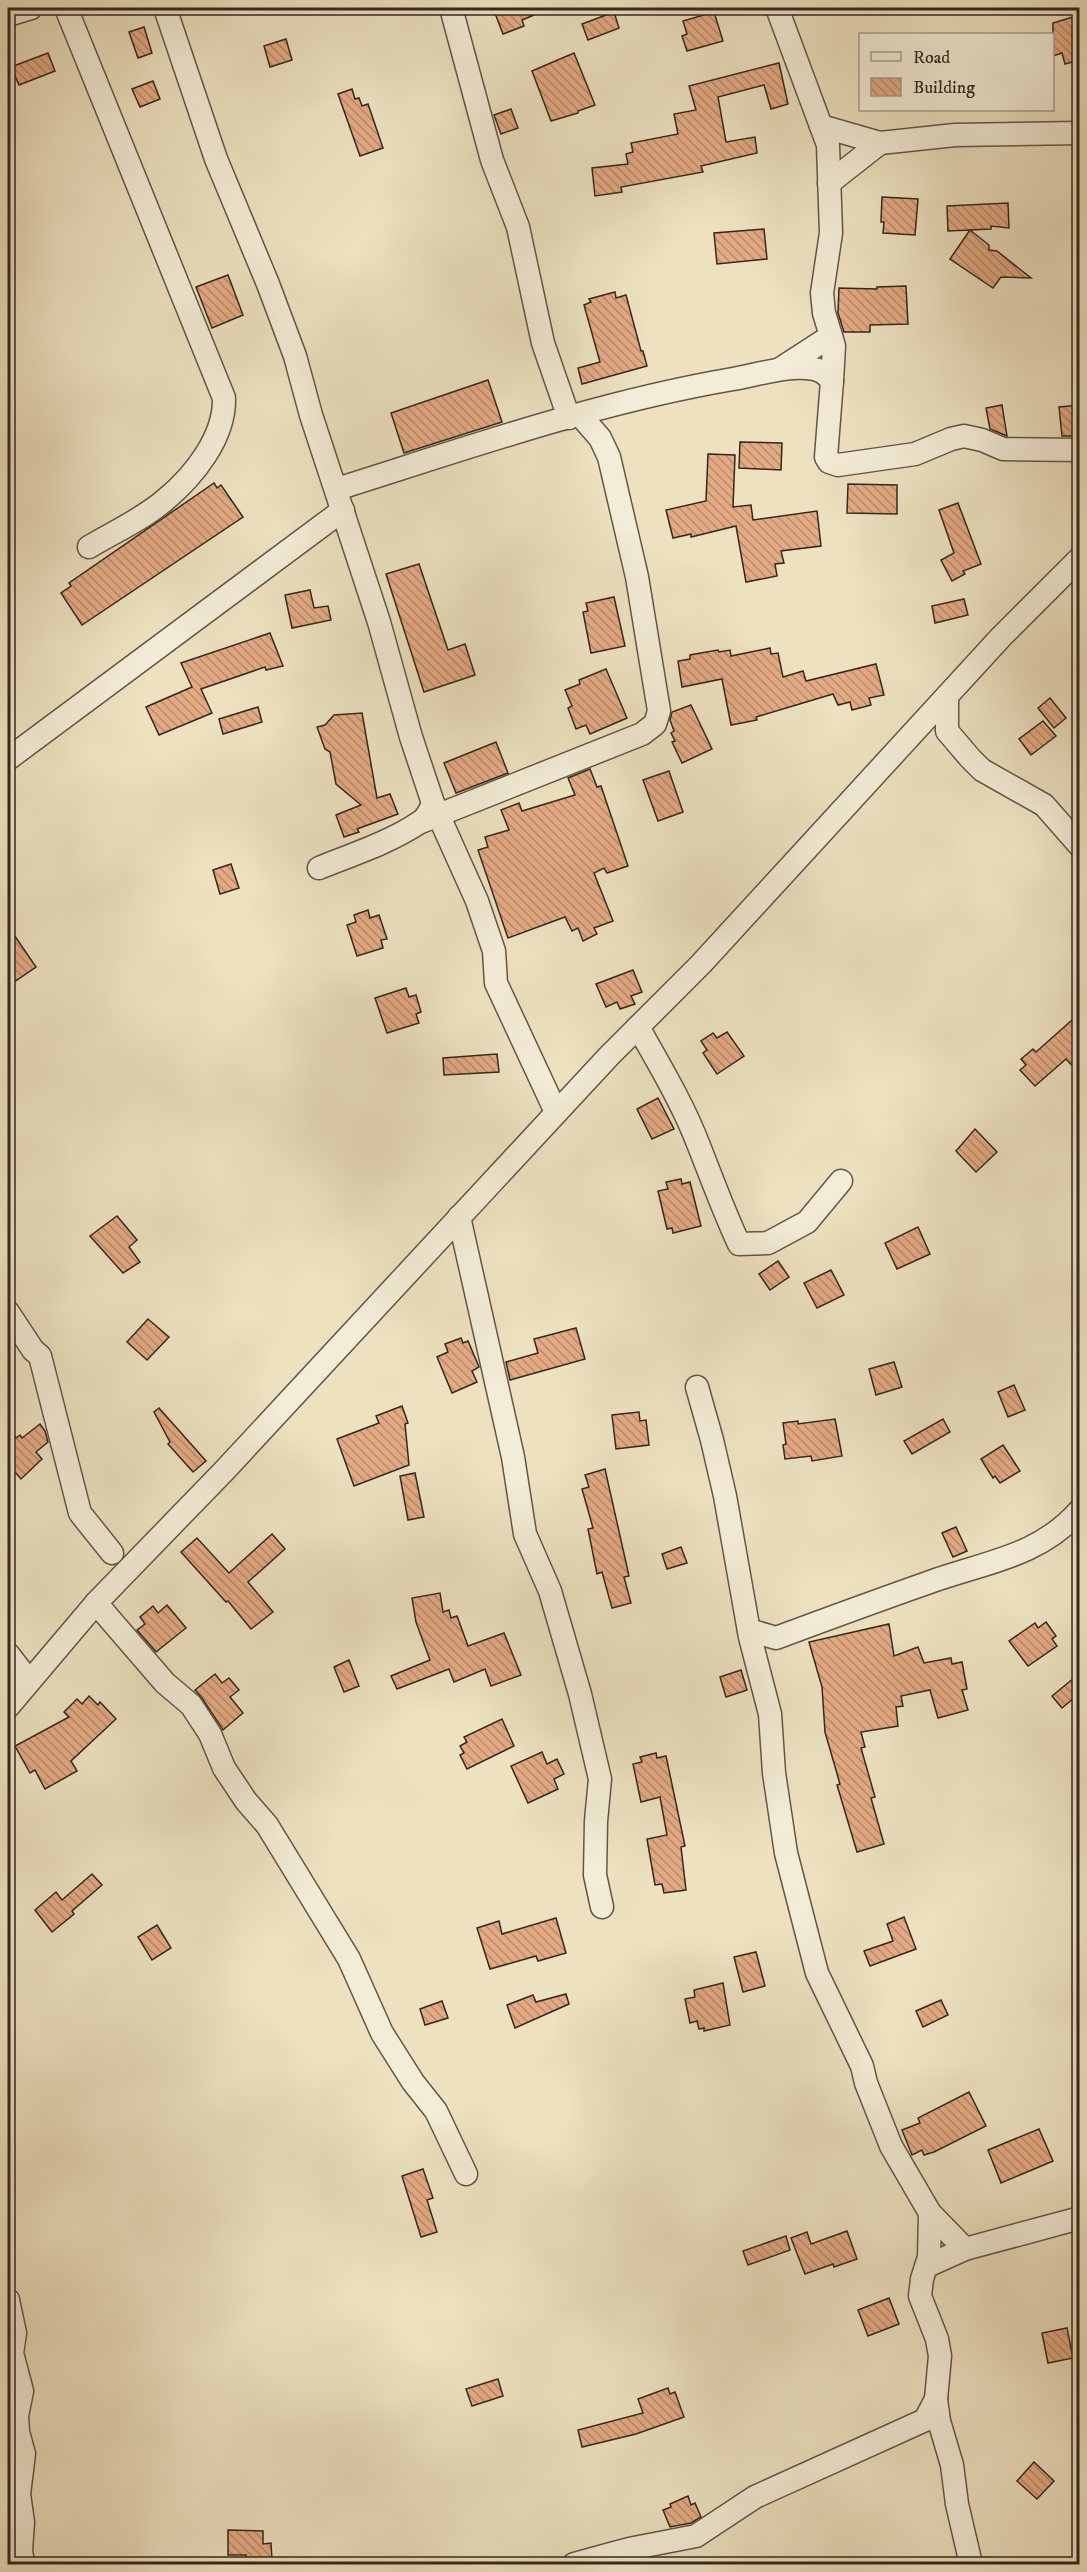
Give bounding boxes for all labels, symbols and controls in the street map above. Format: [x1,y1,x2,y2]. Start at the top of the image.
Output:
legend [859,33,1054,111]
text: Road [913,47,950,69]
text: Building [913,77,975,99]

